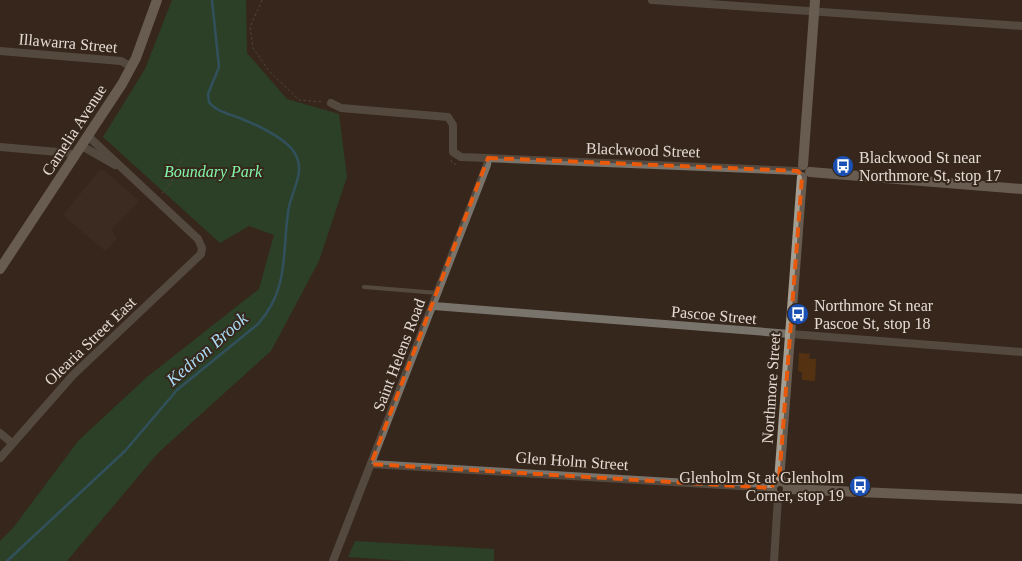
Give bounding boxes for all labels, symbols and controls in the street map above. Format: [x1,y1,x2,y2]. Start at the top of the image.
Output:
street label: Illawarra Street [18,30,119,56]
street label: Camelia Avenue [38,81,110,179]
street label: Blackwood Street [586,140,701,161]
place label: Blackwood St near Northmore St, stop 17 [859,149,1001,185]
bus stop icon: Blackwood St near Northmore St, stop 17 [831,154,855,178]
park label: Boundary Park [164,163,263,181]
street label: Olearia Street East [41,293,139,389]
street label: Saint Helens Road [370,296,428,414]
place label: Northmore St near Pascoe St, stop 18 [814,297,934,333]
bus stop icon: Northmore St near Pascoe St, stop 18 [786,302,810,326]
street label: Pascoe Street [671,303,758,327]
water label: Kedron Brook [162,308,252,390]
street label: Northmore Street [759,331,783,444]
street label: Glen Holm Street [515,449,629,473]
place label: Glenholm St at Glenholm Corner, stop 19 [679,469,845,505]
bus stop icon: Glenholm St at Glenholm Corner, stop 19 [848,474,872,498]

